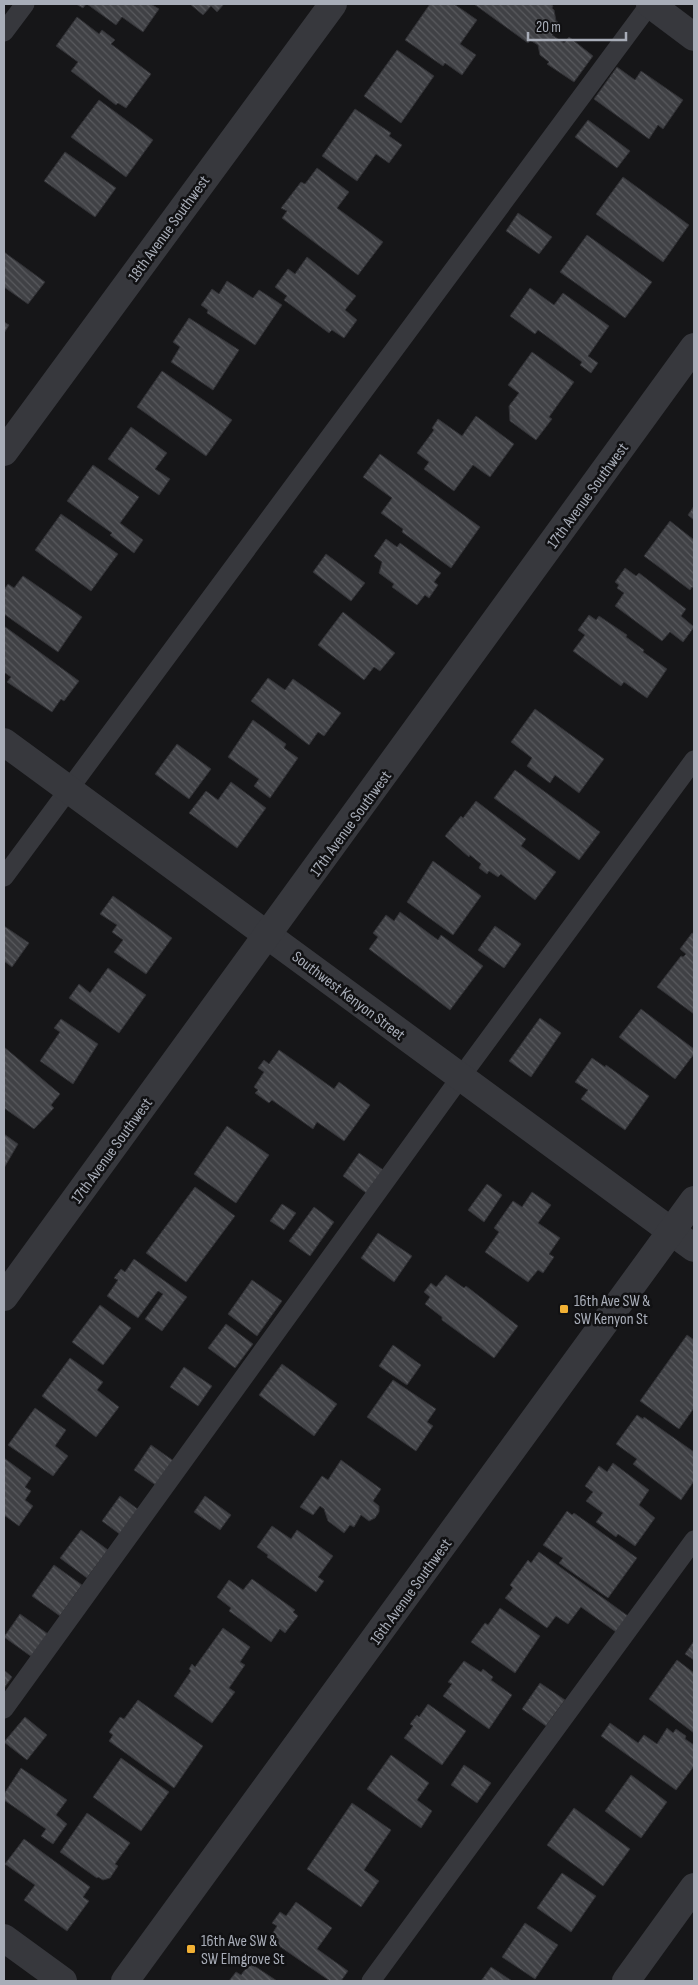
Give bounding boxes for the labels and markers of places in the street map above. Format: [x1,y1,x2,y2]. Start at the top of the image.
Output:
place label: 16th Ave SW & SW Kenyon St [574,1292,650,1329]
marker: 16th Ave SW & SW Kenyon St [558,1303,570,1315]
place label: 16th Ave SW & SW Elmgrove St [201,1932,285,1969]
marker: 16th Ave SW & SW Elmgrove St [185,1943,197,1955]

